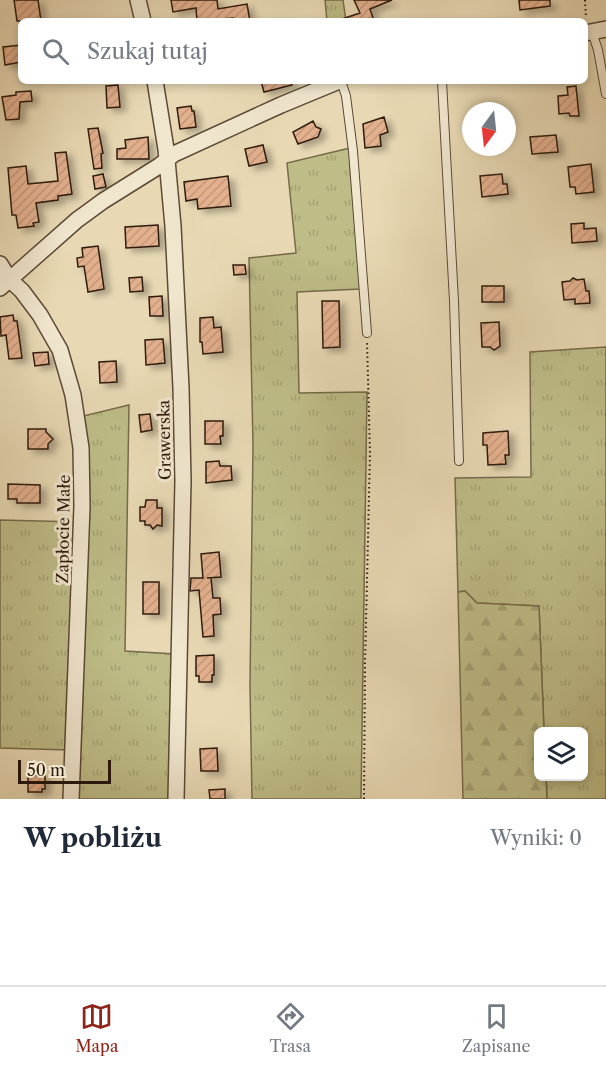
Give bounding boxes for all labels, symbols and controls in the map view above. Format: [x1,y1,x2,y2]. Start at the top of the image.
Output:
search box [18,18,588,84]
icon: search [39,35,72,68]
text: Szukaj tutaj [87,38,208,65]
north arrow [462,102,516,156]
street label: Grawerska [153,399,175,480]
street label: Zapłocie Małe [52,475,74,583]
map controls [534,727,588,781]
button: layers [534,727,588,781]
scale bar [18,757,111,784]
text: 50 m [27,760,65,780]
text: W pobliżu [24,822,162,854]
text: Wyniki: 0 [490,826,582,850]
tab: Mapa [76,1000,118,1056]
tab: Trasa [269,1000,311,1056]
tab: Zapisane [462,1000,530,1056]

